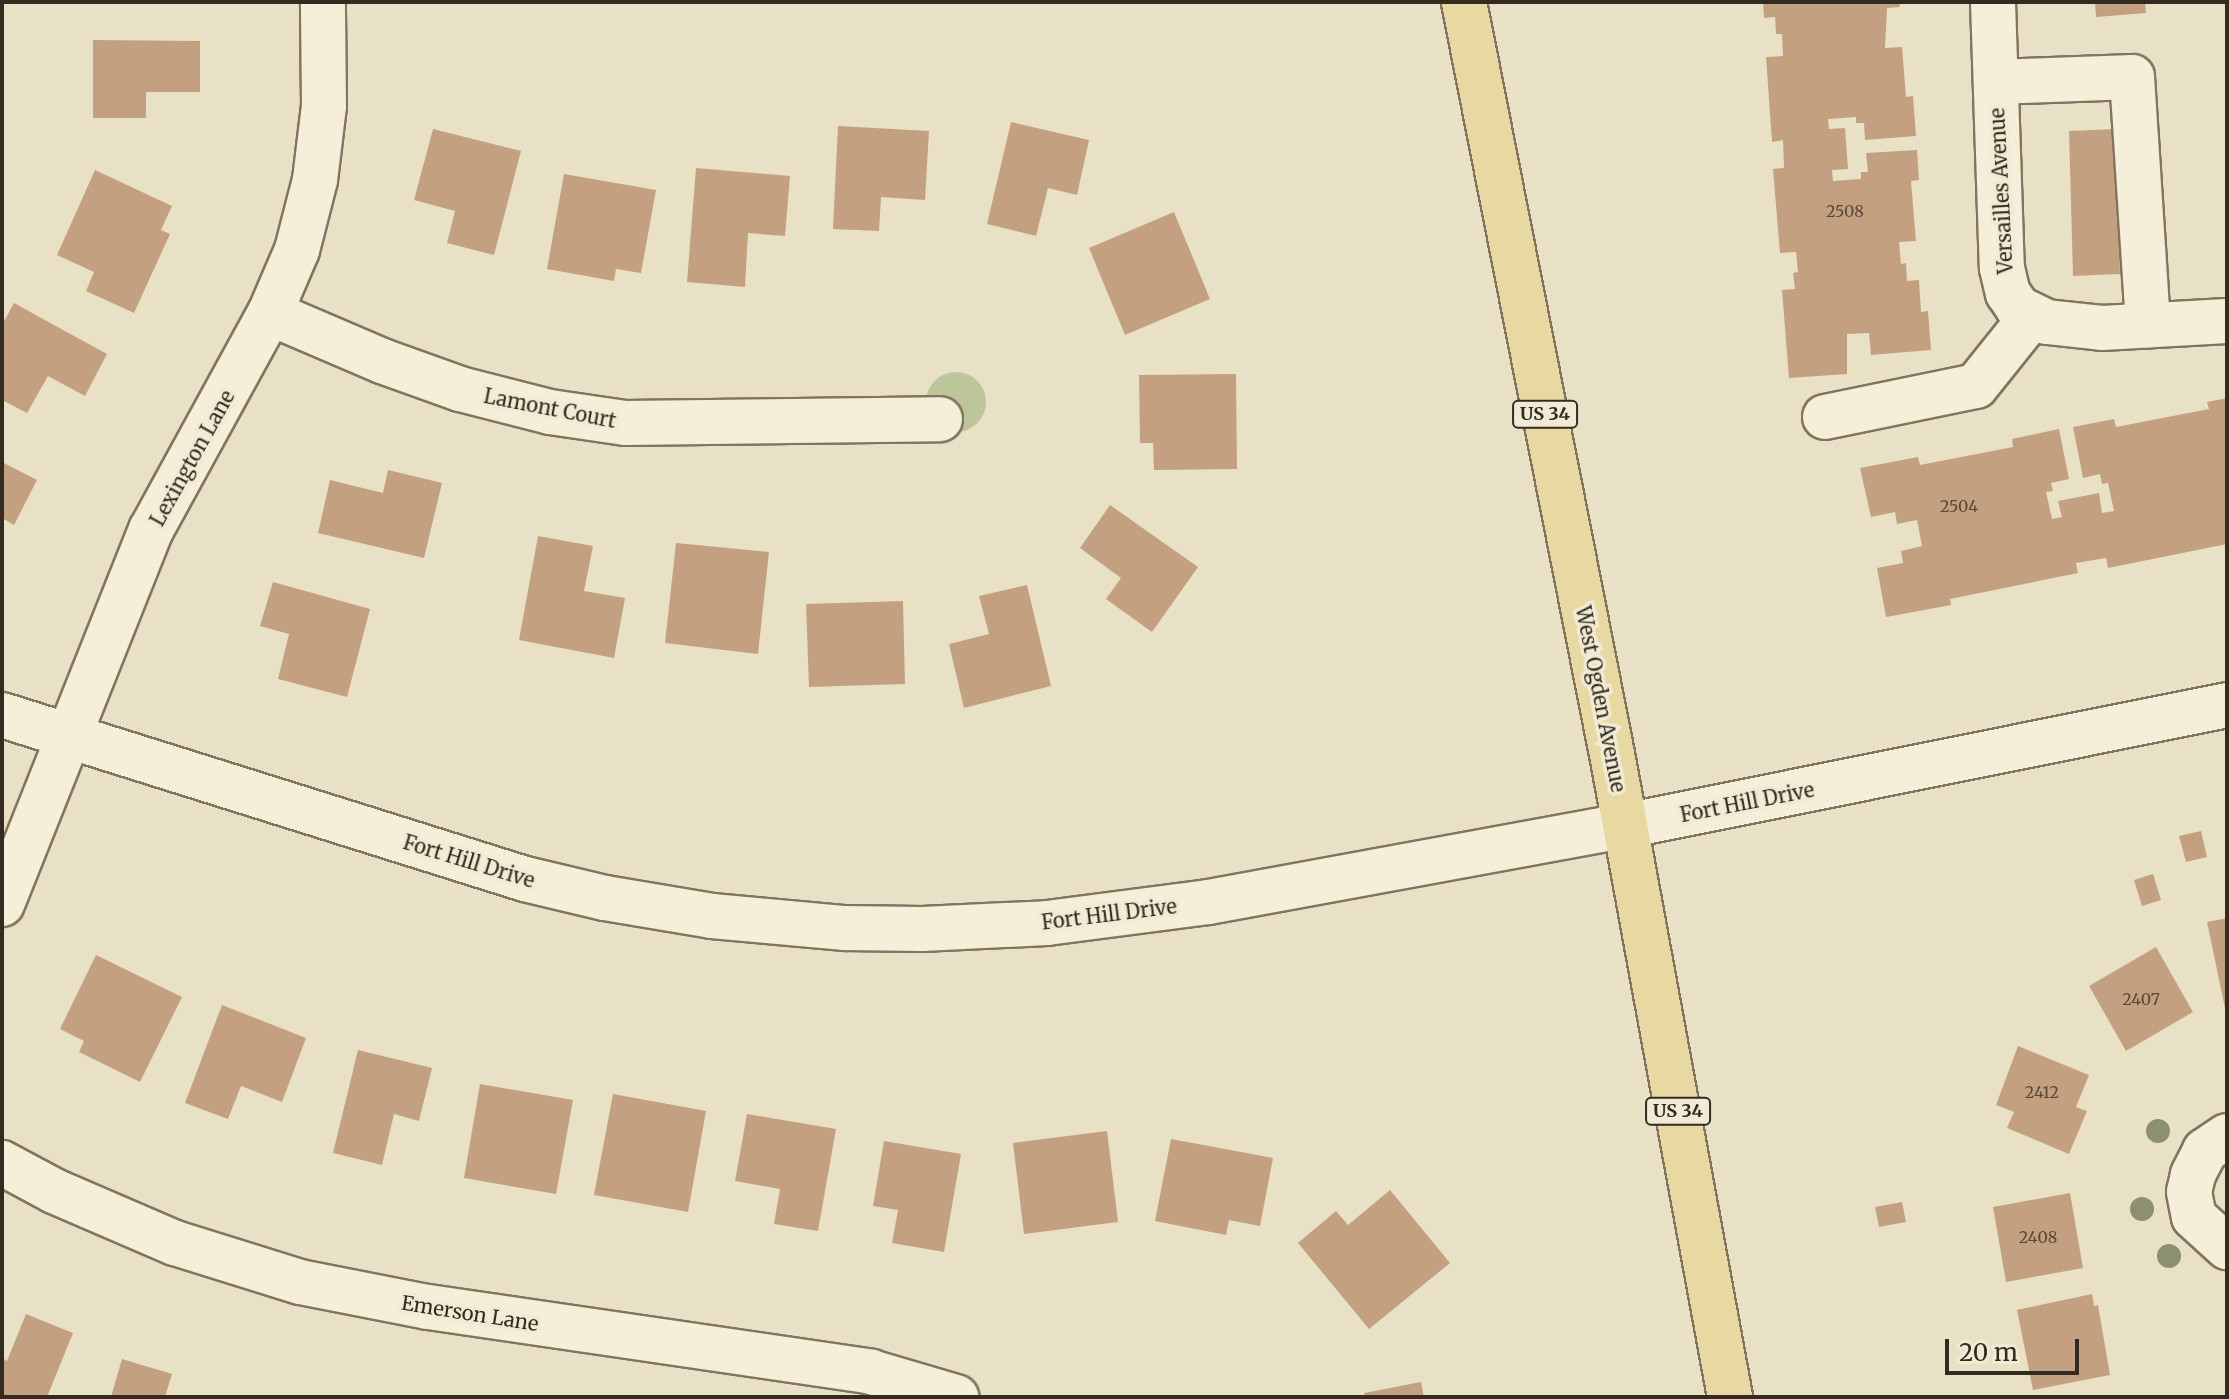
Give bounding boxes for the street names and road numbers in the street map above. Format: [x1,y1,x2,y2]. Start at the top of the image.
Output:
street label: Versailles Avenue [1985,107,2017,275]
street label: Lamont Court [482,383,618,433]
street label: Lexington Lane [145,386,239,530]
road number: US 34 [1511,400,1579,428]
street label: West Ogden Avenue [1571,604,1631,794]
street label: Fort Hill Drive [1678,777,1816,827]
street label: Fort Hill Drive [400,830,538,892]
street label: Fort Hill Drive [1040,894,1178,934]
road number: US 34 [1644,1097,1712,1125]
street label: Emerson Lane [400,1290,540,1336]

